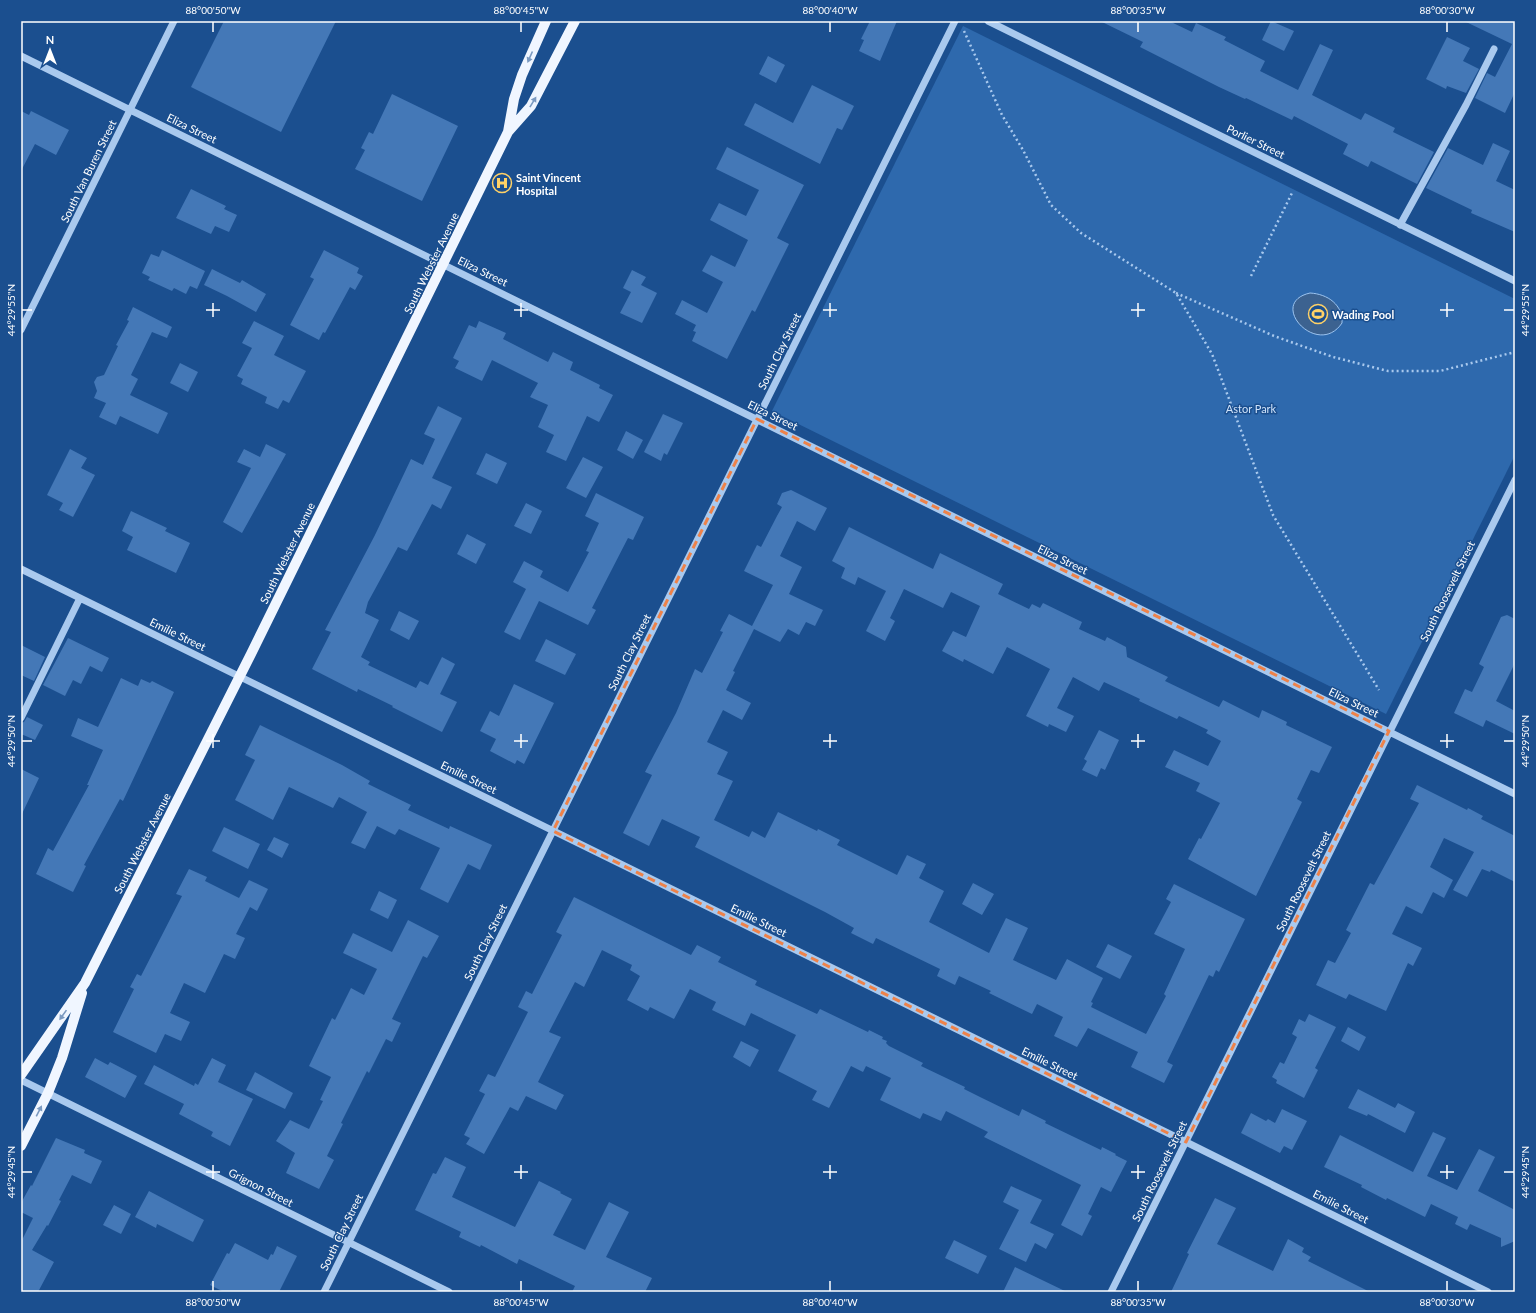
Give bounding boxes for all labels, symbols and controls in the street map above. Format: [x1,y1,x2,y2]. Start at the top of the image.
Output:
text: 88°00'50"W [185,4,241,16]
text: 88°00'45"W [493,4,549,16]
text: 88°00'40"W [802,4,858,16]
text: 88°00'35"W [1110,4,1166,16]
text: 88°00'30"W [1419,4,1475,16]
north arrow [30,30,70,70]
text: N [46,33,54,46]
one-way arrow [527,51,533,63]
one-way arrow [529,96,536,108]
street label: Eliza Street [165,110,219,146]
street label: South Van Buren Street [57,118,119,224]
street label: Porlier Street [1225,121,1287,161]
place label: Saint Vincent Hospital [516,171,582,197]
hospital icon: Saint Vincent Hospital [491,172,513,194]
street label: South Webster Avenue [401,210,461,316]
street label: Eliza Street [456,253,510,289]
text: 44°29'55"N [5,284,17,336]
text: 44°29'55"N [1519,284,1531,336]
sports icon: Wading Pool [1307,303,1329,325]
place label: Wading Pool [1332,308,1394,321]
street label: South Clay Street [755,311,803,391]
street label: Eliza Street [746,397,800,433]
park label: Astor Park [1226,402,1277,415]
street label: South Webster Avenue [257,500,317,606]
street label: South Roosevelt Street [1417,539,1477,643]
street label: Eliza Street [1036,541,1090,577]
street label: South Clay Street [605,612,653,692]
street label: Emilie Street [148,615,208,653]
street label: Eliza Street [1327,684,1381,720]
text: 44°29'50"N [5,715,17,767]
text: 44°29'50"N [1519,715,1531,767]
street label: Emilie Street [439,758,499,796]
street label: South Webster Avenue [111,790,173,895]
street label: South Roosevelt Street [1273,829,1333,933]
street label: Emilie Street [729,901,789,939]
street label: South Clay Street [461,902,509,982]
one-way arrow [59,1010,67,1021]
street label: Emilie Street [1020,1044,1080,1082]
one-way arrow [35,1106,42,1117]
street label: South Roosevelt Street [1129,1119,1189,1223]
text: 44°29'45"N [5,1146,17,1198]
text: 44°29'45"N [1519,1146,1531,1198]
street label: Grignon Street [227,1165,295,1209]
street label: Emilie Street [1311,1186,1371,1226]
street label: South Clay Street [317,1192,365,1272]
text: 88°00'50"W [185,1296,241,1308]
text: 88°00'45"W [493,1296,549,1308]
text: 88°00'40"W [802,1296,858,1308]
text: 88°00'35"W [1110,1296,1166,1308]
text: 88°00'30"W [1419,1296,1475,1308]

